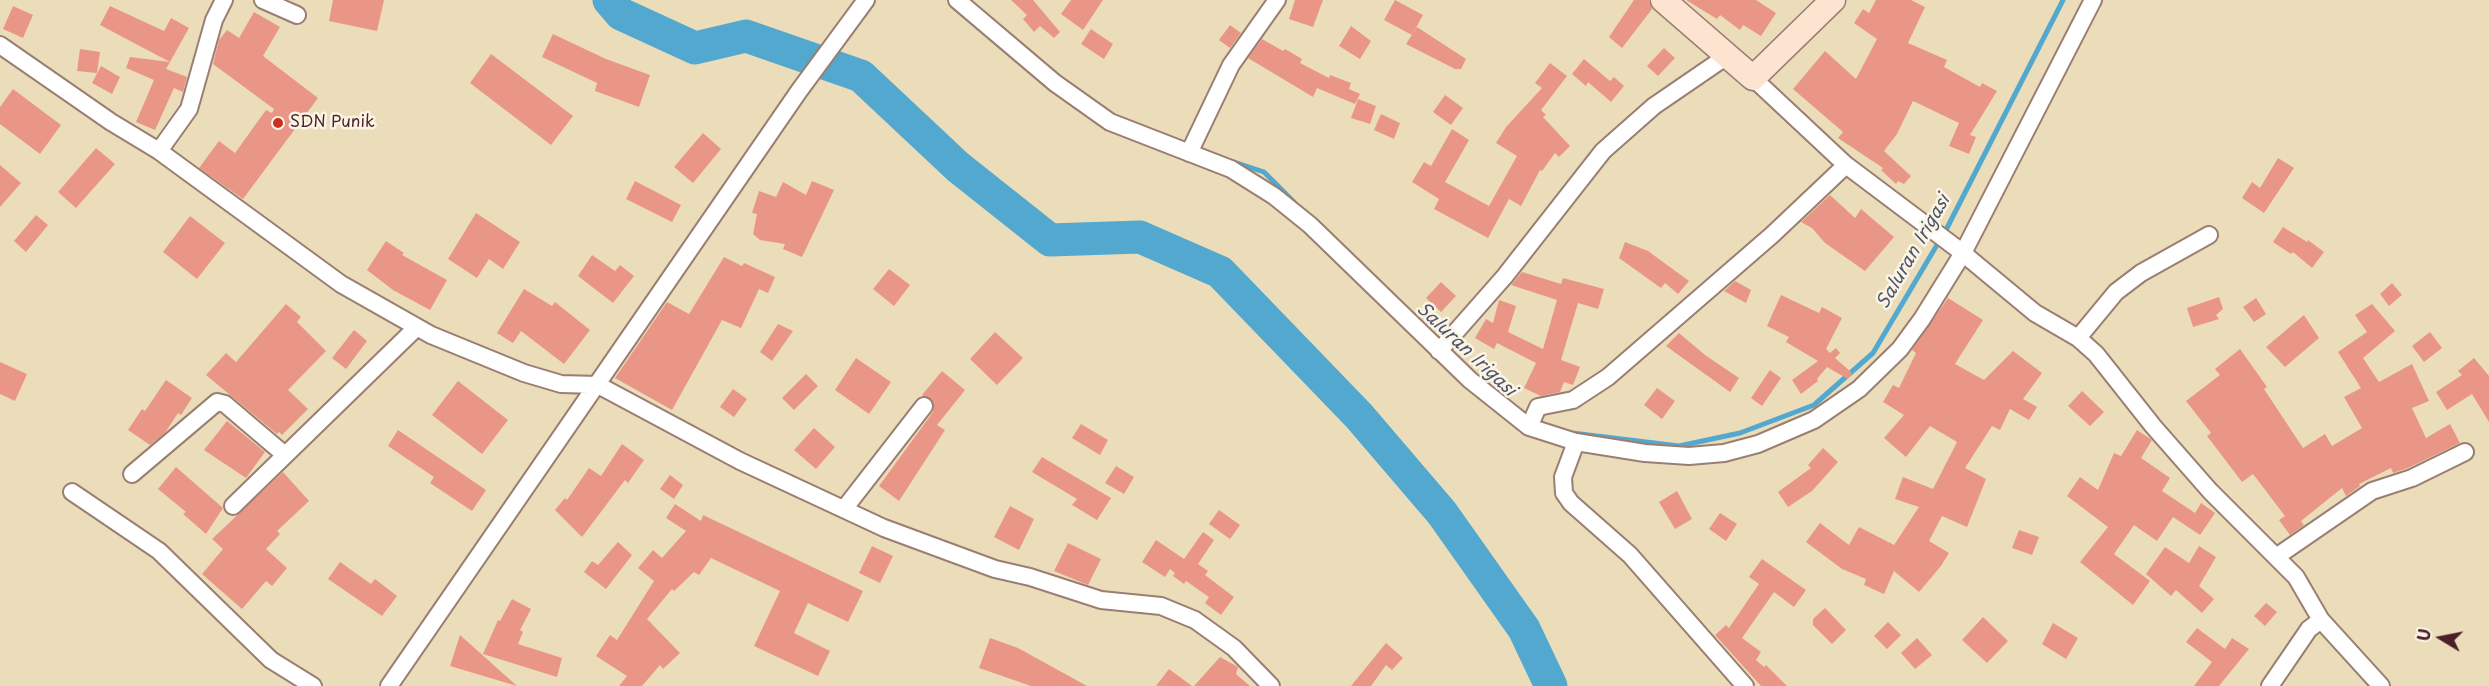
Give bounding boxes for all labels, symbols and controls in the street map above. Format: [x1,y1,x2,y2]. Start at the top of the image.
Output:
place label: SDN Punik [290,113,375,133]
marker: SDN Punik [271,116,285,130]
water label: Saluran Irigasi [1873,191,1955,313]
water label: Saluran Irigasi [1412,299,1520,401]
north arrow [2411,608,2471,668]
text: U [2410,627,2436,643]

